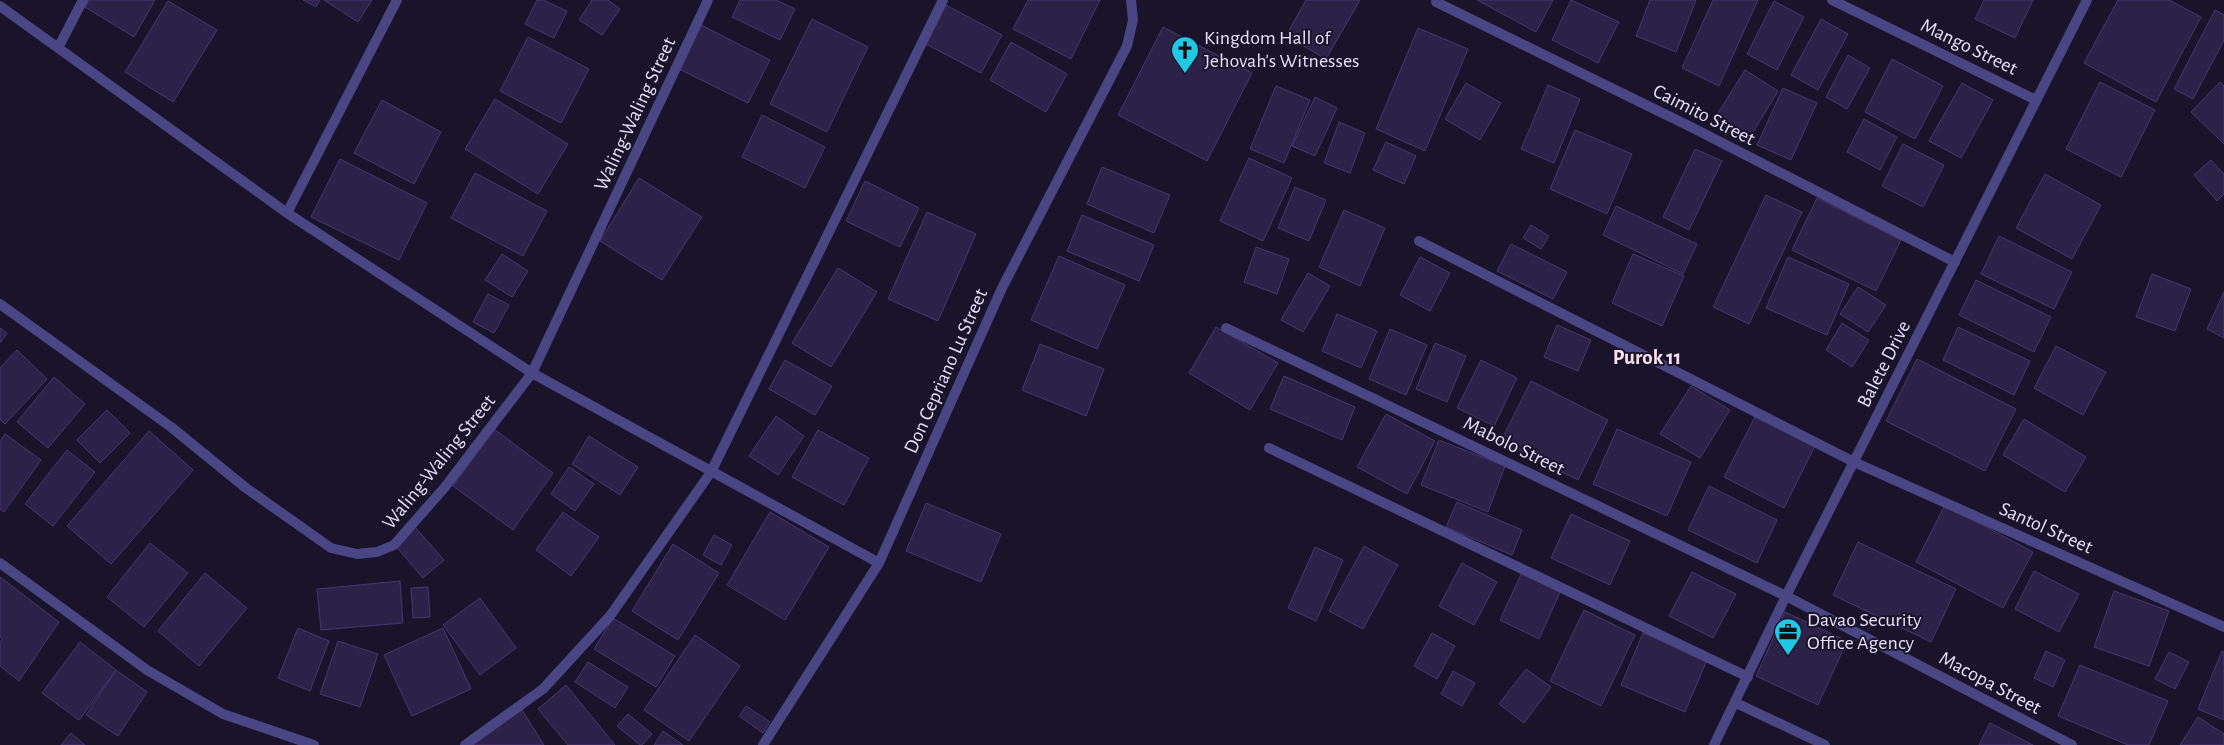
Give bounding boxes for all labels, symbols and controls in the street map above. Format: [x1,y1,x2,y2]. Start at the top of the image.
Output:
street label: Mango Street [1917,15,2021,79]
place label: Kingdom Hall of Jehovah's Witnesses [1204,28,1360,71]
street label: Waling-Waling Street [591,34,680,194]
church icon: Kingdom Hall of Jehovah's Witnesses [1170,35,1200,74]
street label: Caimito Street [1650,81,1759,150]
street label: Don Cepriano Lu Street [901,285,992,456]
street label: Balete Drive [1854,317,1914,411]
district label: Purok 11 [1613,347,1681,368]
street label: Waling-Waling Street [379,390,500,533]
street label: Mabolo Street [1460,413,1568,479]
street label: Santol Street [1996,499,2096,558]
place label: Davao Security Office Agency [1807,610,1922,653]
office icon: Davao Security Office Agency [1773,617,1803,656]
street label: Macopa Street [1936,648,2045,718]

